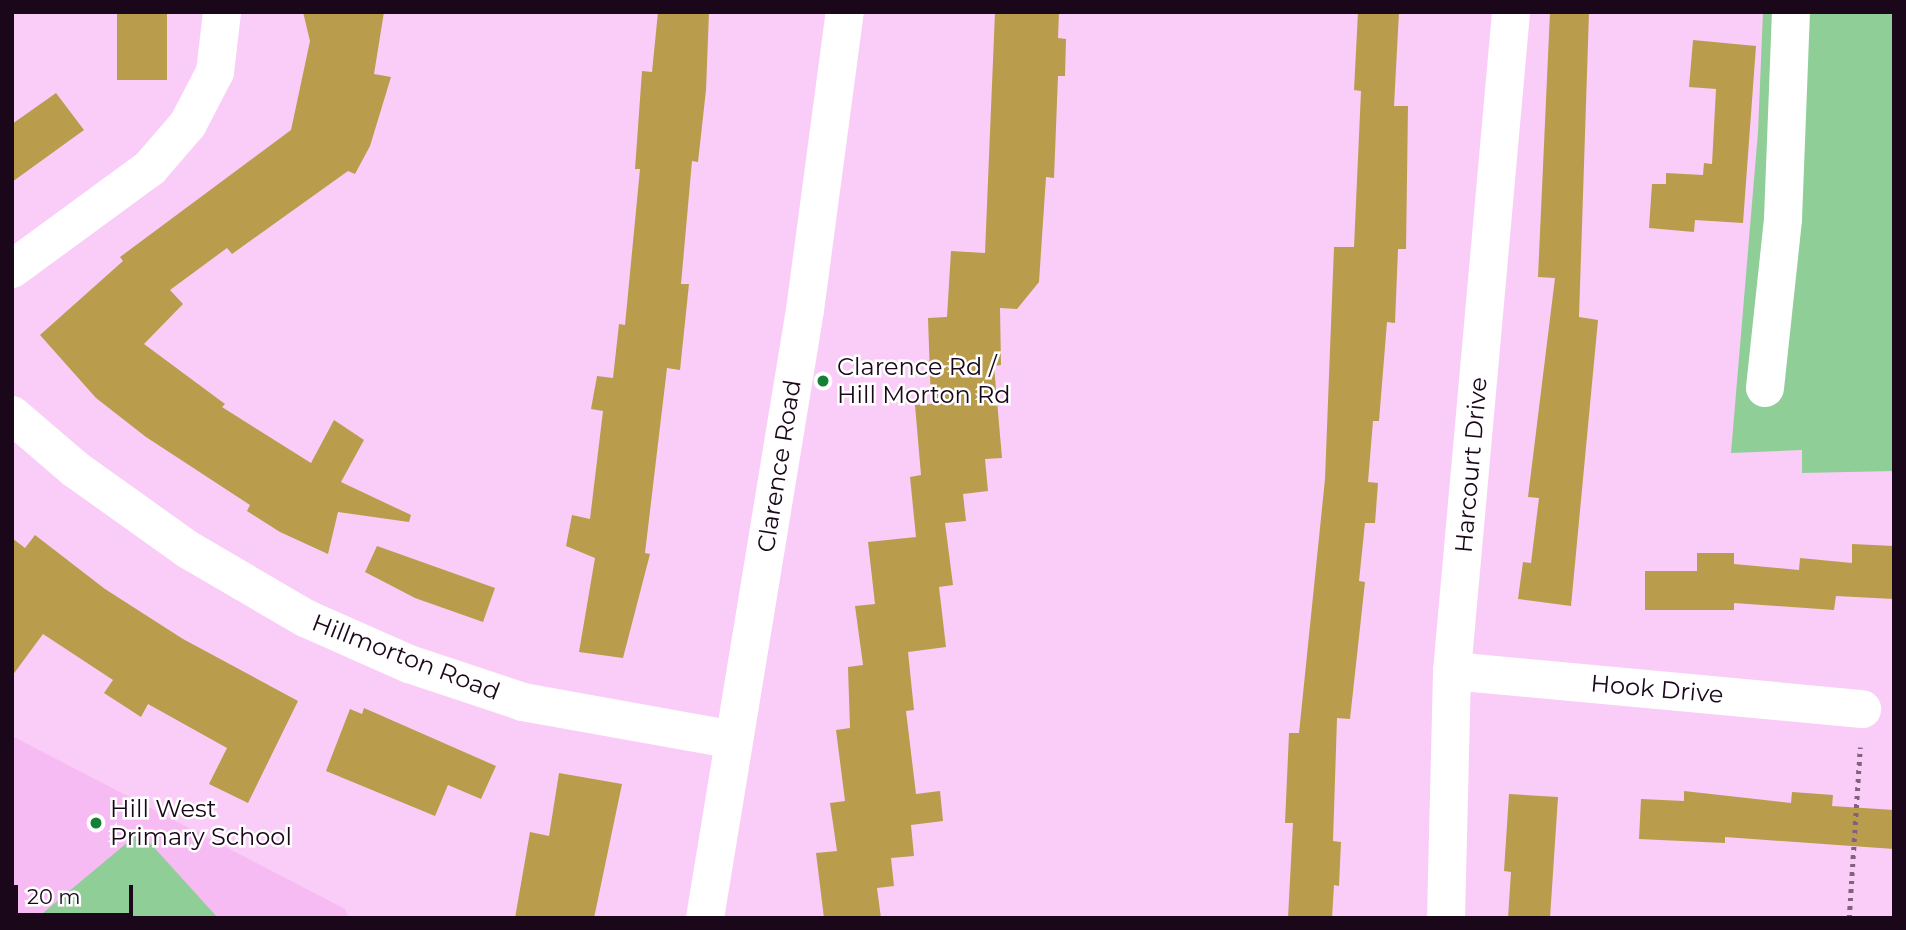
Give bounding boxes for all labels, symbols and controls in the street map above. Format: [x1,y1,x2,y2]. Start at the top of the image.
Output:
place label: Clarence Rd / Hill Morton Rd [837,353,1011,409]
marker: Clarence Rd / Hill Morton Rd [815,373,831,389]
street label: Harcourt Drive [1449,376,1493,554]
street label: Clarence Road [751,378,807,554]
street label: Hillmorton Road [308,608,504,706]
street label: Hook Drive [1589,669,1725,709]
place label: Hill West Primary School [110,795,292,851]
marker: Hill West Primary School [88,815,104,831]
scale bar [18,870,136,914]
text: 20 m [27,884,81,909]

